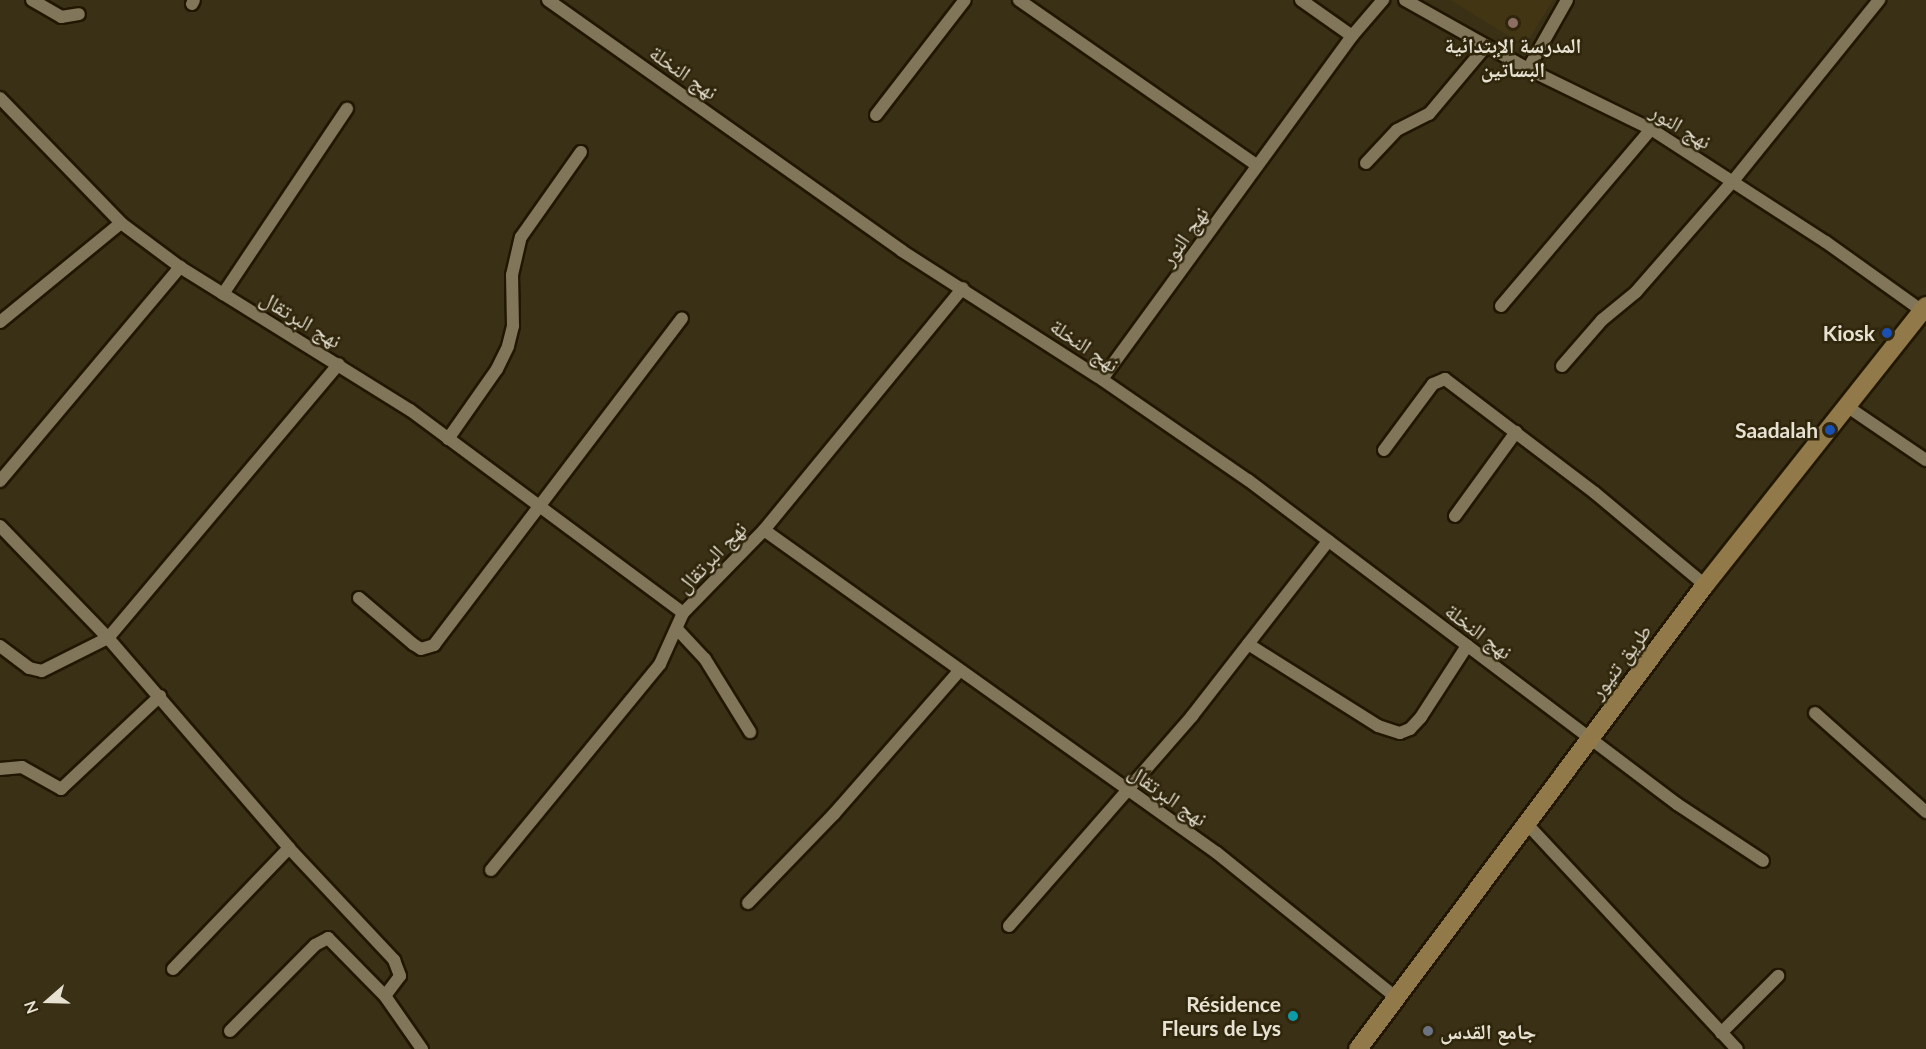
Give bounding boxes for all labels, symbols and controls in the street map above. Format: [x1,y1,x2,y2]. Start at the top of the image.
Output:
marker: المدرسة الإبتدائية البساتين [1506,16,1520,30]
place label: المدرسة الإبتدائية البساتين [1445,32,1581,82]
street label: نهج النخلة [645,39,723,105]
street label: نهج النور [1646,98,1716,154]
street label: نهج النور [1155,201,1213,271]
street label: نهج البرتقال [256,285,346,353]
street label: نهج النخلة [1046,313,1124,377]
place label: Kiosk [1823,320,1875,346]
marker: Kiosk [1880,326,1894,340]
place label: Saadalah [1735,417,1818,443]
marker: Saadalah [1823,423,1837,437]
street label: نهج البرتقال [671,516,751,598]
street label: نهج النخلة [1441,598,1517,664]
street label: طريق تنيور [1584,619,1656,703]
street label: نهج البرتقال [1124,759,1212,831]
north arrow [18,971,78,1031]
place label: Résidence Fleurs de Lys [1162,991,1281,1041]
text: N [20,998,42,1016]
marker: Résidence Fleurs de Lys [1286,1009,1300,1023]
place label: جامع القدس [1440,1018,1536,1044]
marker: جامع القدس [1421,1024,1435,1038]

